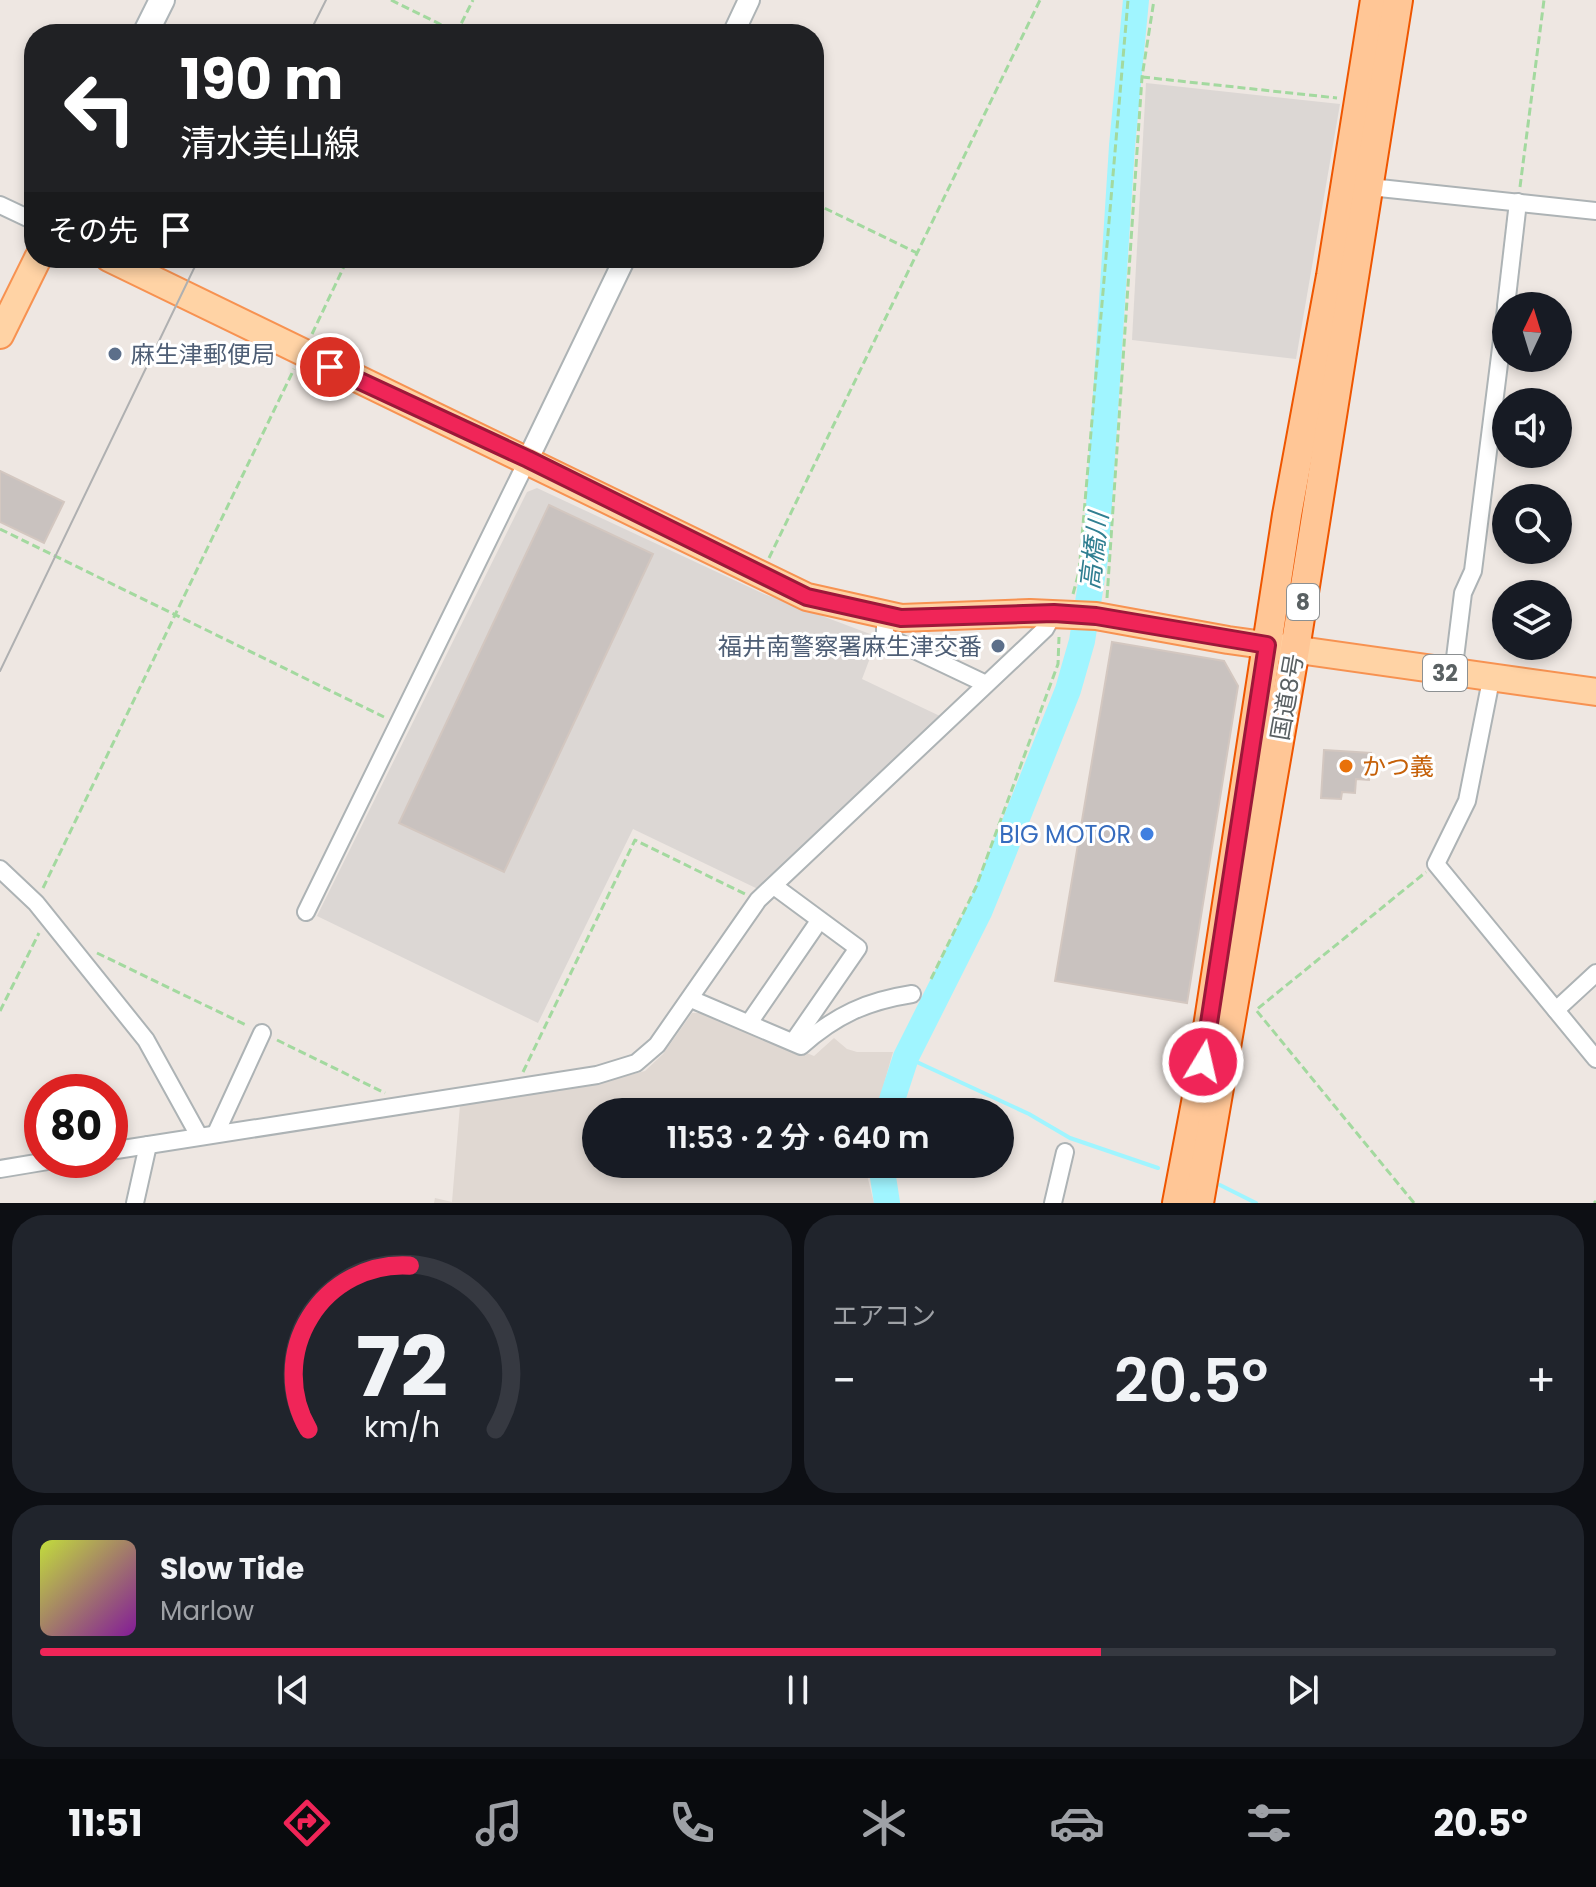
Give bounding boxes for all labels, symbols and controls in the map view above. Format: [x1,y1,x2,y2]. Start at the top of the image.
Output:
text: 190 m [180,40,343,119]
icon: left [48,56,152,160]
text: 清水美山線 [180,118,360,169]
icon: arrive [154,208,198,252]
text: その先 [48,209,138,252]
north arrow [1492,292,1572,372]
map controls [1492,292,1572,660]
pin [296,333,364,401]
place label: 麻生津郵便局 [131,338,275,371]
marker: 麻生津郵便局 [106,345,124,363]
icon: arrive [308,345,352,389]
button: sound [1492,388,1572,468]
button: search [1492,484,1572,564]
water label: 高橋川 [1071,507,1117,592]
button: layers [1492,580,1572,660]
road number: 8 [1287,584,1319,620]
place label: 福井南警察署麻生津交番 [718,630,982,663]
marker: 福井南警察署麻生津交番 [989,637,1007,655]
street label: 国道8号 [1263,651,1311,743]
road number: 32 [1423,655,1467,691]
place label: かつ義 [1362,750,1434,783]
marker: かつ義 [1337,757,1355,775]
place label: BIG MOTOR [999,818,1131,851]
marker: BIG MOTOR [1138,825,1156,843]
position arrow [1161,1020,1245,1104]
speed limit sign: 80 [24,1074,128,1178]
text: 11:53 · 2 分 · 640 m [666,1116,930,1159]
text: エアコン [832,1298,936,1334]
text: 72 [356,1309,448,1425]
text: 20.5° [1114,1339,1268,1423]
text: − [832,1350,856,1411]
text: + [1526,1350,1556,1411]
text: km/h [364,1407,440,1447]
text: Slow Tide [160,1547,304,1590]
text: Marlow [160,1593,254,1629]
icon: previous [271,1668,315,1712]
icon: pause [776,1668,820,1712]
icon: next [1281,1668,1325,1712]
icon: directions [279,1795,335,1851]
icon: music [471,1795,527,1851]
icon: phone [664,1795,720,1851]
icon: climate [856,1795,912,1851]
icon: car [1049,1795,1105,1851]
icon: filters [1241,1795,1297,1851]
text: 11:51 [68,1798,142,1849]
text: 20.5° [1434,1798,1528,1849]

